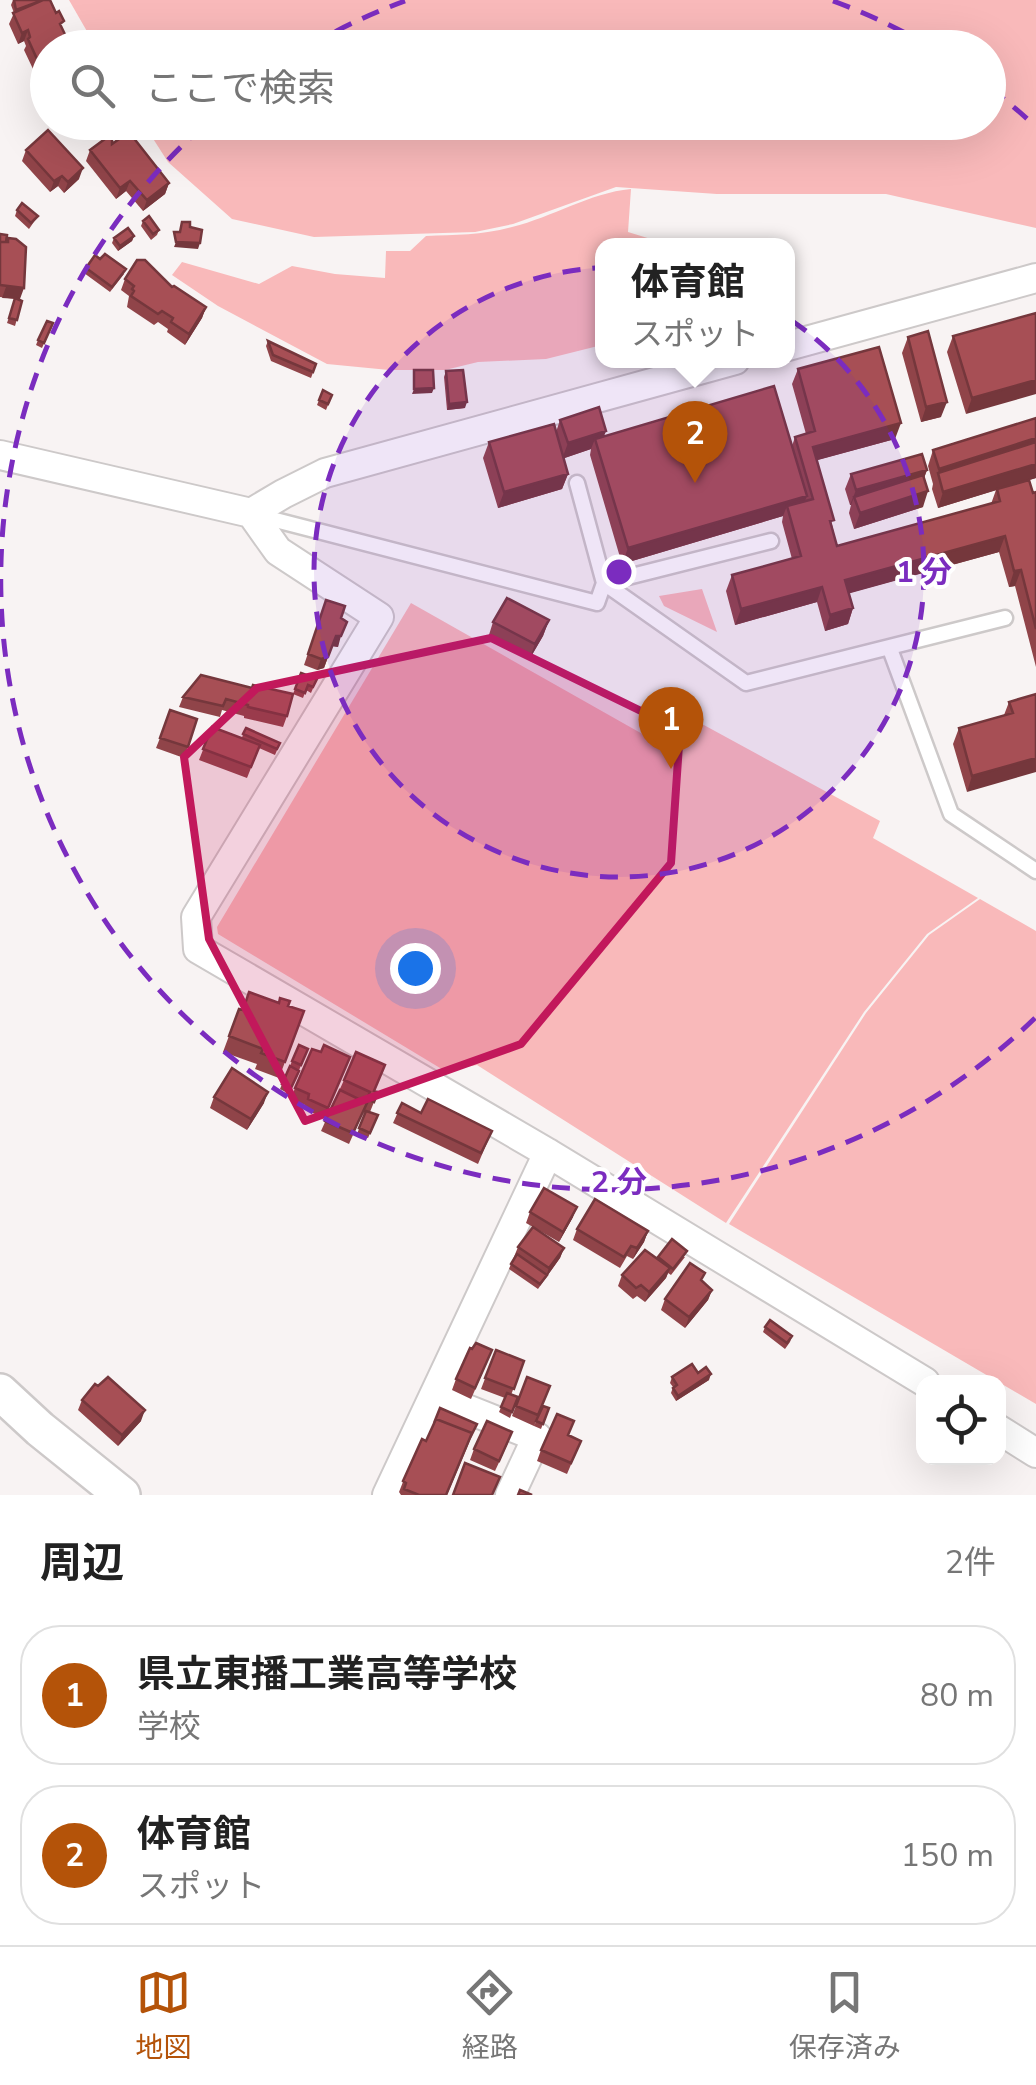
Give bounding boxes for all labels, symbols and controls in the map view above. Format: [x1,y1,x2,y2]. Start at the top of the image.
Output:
search box [30,30,1006,140]
icon: search [65,58,120,113]
text: ここで検索 [145,63,335,114]
popup [595,238,795,368]
text: 体育館 [631,257,745,308]
text: スポット [631,313,759,356]
pin: 2 [662,400,728,483]
text: 1 分 [896,552,952,593]
centre of rings [601,554,637,590]
pin: 1 [638,686,704,769]
your location [390,943,441,994]
text: 2 分 [591,1162,647,1203]
map controls [916,1375,1006,1465]
button: locate [916,1375,1006,1465]
text: 周辺 [40,1535,124,1592]
text: 2件 [945,1541,996,1584]
text: 県立東播工業高等学校 [137,1649,517,1700]
text: 1 [65,1674,84,1717]
text: 80 m [920,1674,994,1717]
text: 学校 [137,1705,201,1748]
text: 体育館 [137,1809,251,1860]
text: 2 [65,1834,84,1877]
text: 150 m [901,1834,994,1877]
text: スポット [137,1865,265,1908]
tab: 地図 [135,1965,191,2067]
tab: 経路 [462,1965,518,2067]
tab: 保存済み [789,1965,901,2067]

